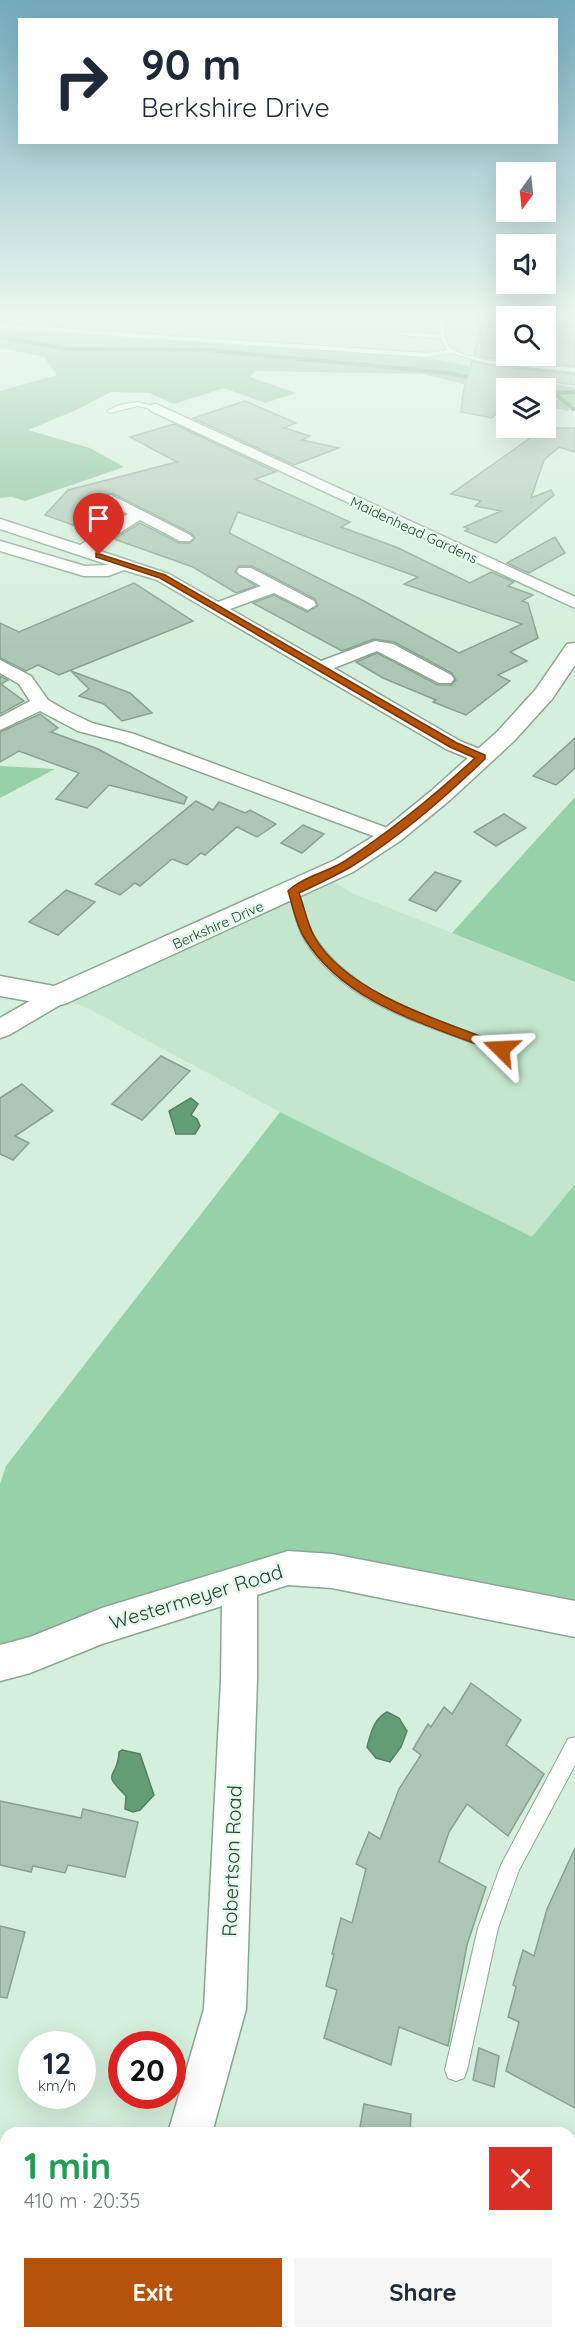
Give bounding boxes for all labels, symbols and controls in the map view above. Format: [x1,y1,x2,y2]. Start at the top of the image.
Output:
text: 90 m [141,38,241,91]
icon: right [42,42,120,120]
text: Berkshire Drive [141,90,330,124]
north arrow [496,162,556,222]
map controls [496,162,556,438]
button: sound [496,234,556,294]
button: search [496,306,556,366]
button: layers [496,378,556,438]
pin [73,493,124,555]
street label: Maidenhead Gardens [347,493,481,567]
icon: arrive [82,502,115,535]
street label: Berkshire Drive [170,897,266,953]
position arrow [469,1017,533,1081]
street label: Westermeyer Road [106,1558,286,1635]
street label: Robertson Road [216,1785,247,1937]
speed limit sign: 20 [108,2031,186,2109]
text: 12 [43,2044,71,2082]
text: km/h [38,2076,76,2095]
text: 1 min [24,2143,111,2188]
button: close [489,2147,552,2210]
text: 410 m · 20:35 [24,2188,140,2213]
button: Exit [24,2258,282,2327]
button: Share [294,2258,552,2327]

